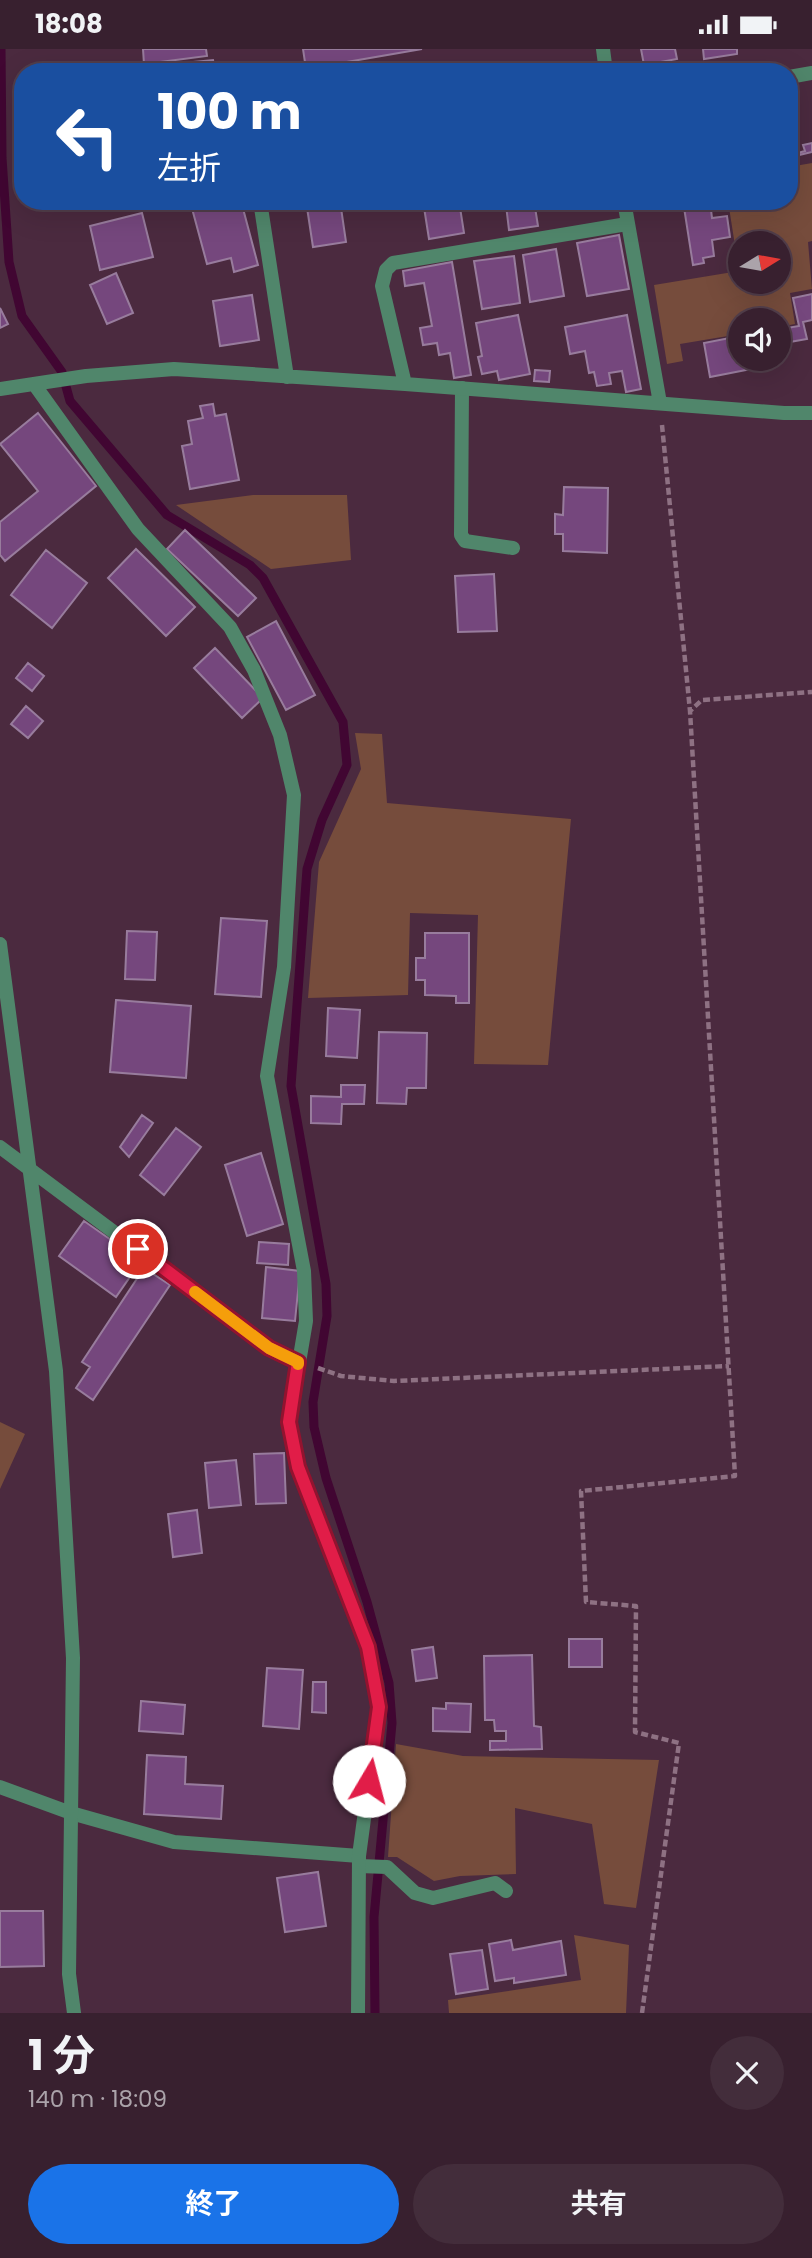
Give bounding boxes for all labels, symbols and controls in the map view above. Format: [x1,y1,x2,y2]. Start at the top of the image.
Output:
text: 18:08 [35,6,103,42]
text: 100 m [157,78,302,146]
icon: left [42,91,133,182]
text: 左折 [157,145,221,190]
north arrow [728,231,791,294]
map controls [728,231,791,371]
button: sound [728,308,791,371]
pin [108,1219,168,1279]
icon: arrive [119,1230,157,1268]
position arrow [332,1744,406,1818]
text: 1 分 [28,2026,95,2085]
button: close [710,2036,784,2110]
text: 140 m · 18:09 [28,2083,167,2115]
button: 終了 [28,2164,399,2244]
button: 共有 [413,2164,784,2244]

